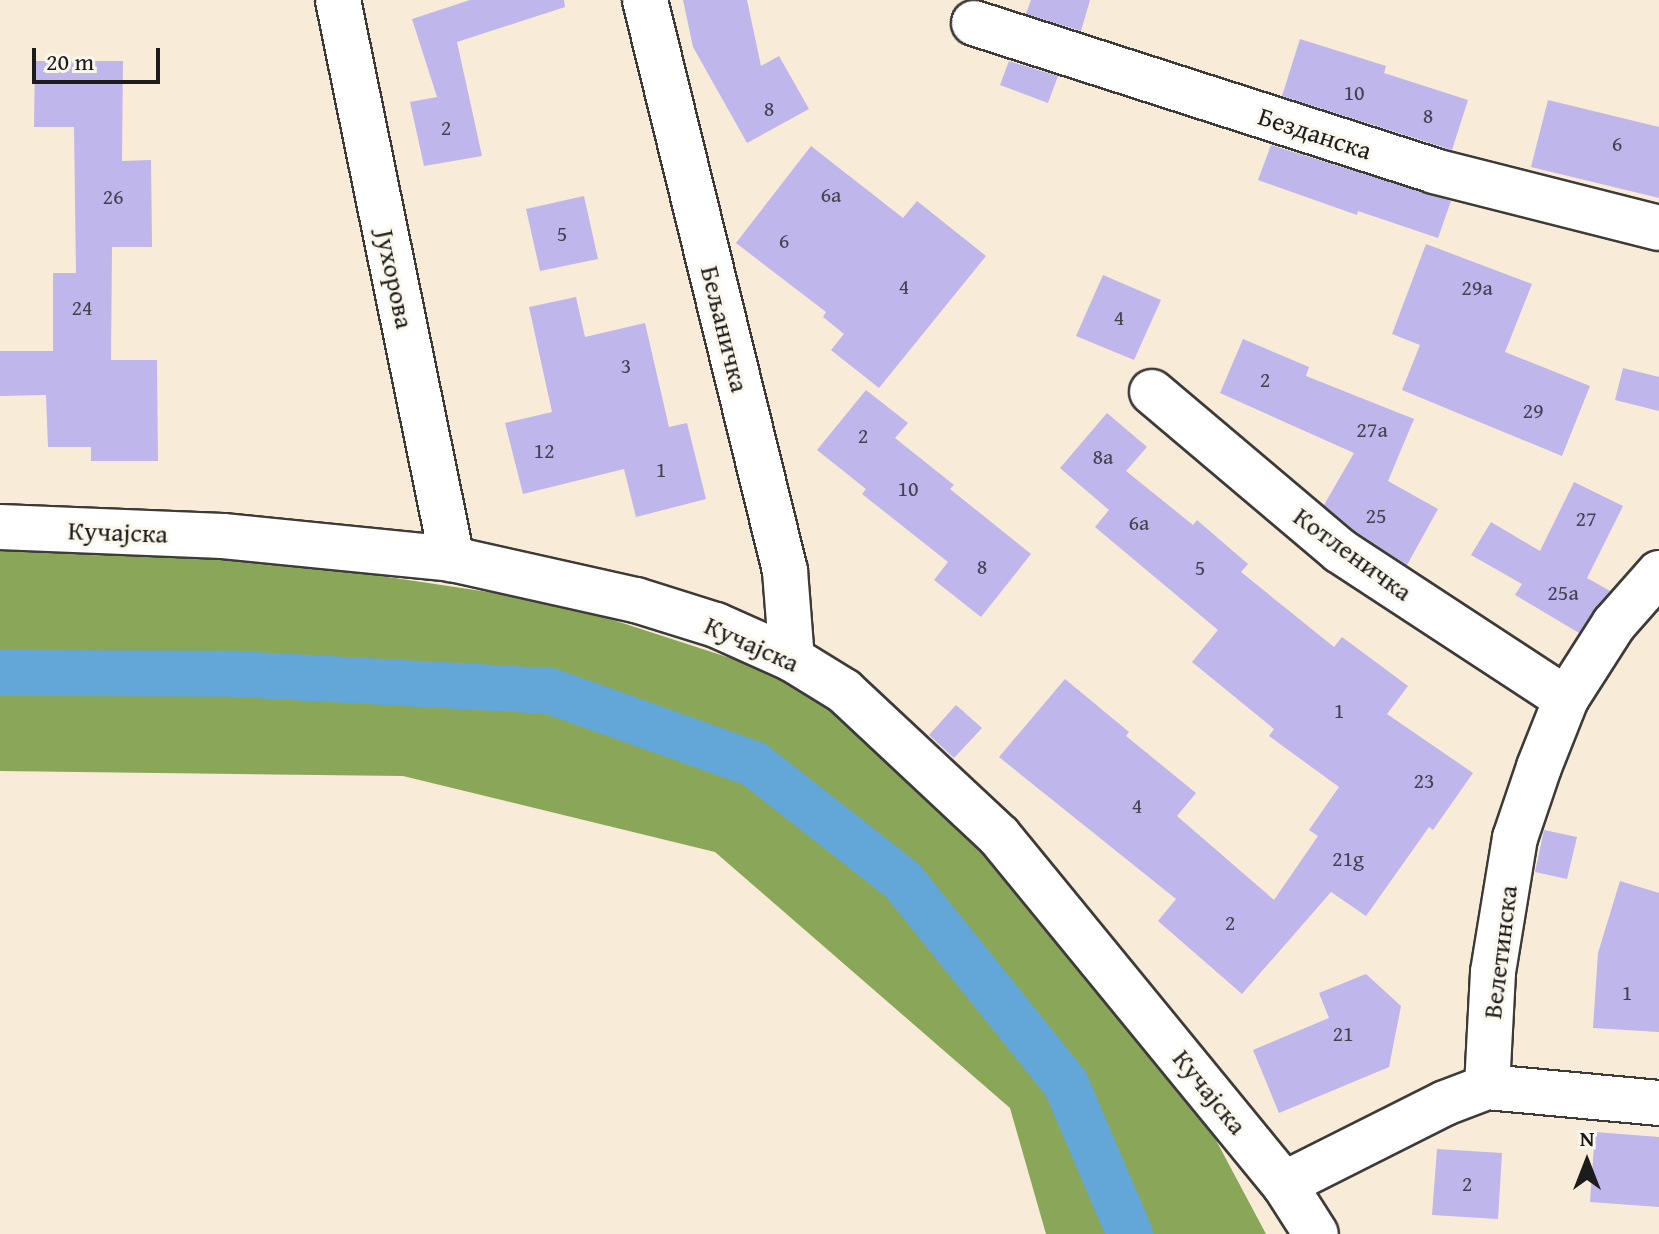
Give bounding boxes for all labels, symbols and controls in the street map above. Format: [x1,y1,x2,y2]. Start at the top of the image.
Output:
scale bar [36,32,164,82]
text: 20 m [46,44,94,79]
house number: 10 [1343,80,1365,106]
house number: 8 [764,96,774,122]
street label: Безданска [1254,100,1376,166]
house number: 8 [1423,103,1433,129]
house number: 2 [441,115,451,141]
house number: 6 [1612,131,1622,157]
house number: 6a [821,182,841,208]
house number: 26 [102,184,124,210]
house number: 5 [557,221,567,247]
street label: Јухорова [369,227,421,331]
house number: 6 [779,228,789,254]
street label: Бељаничка [694,263,756,395]
house number: 4 [899,274,909,300]
house number: 29a [1461,275,1493,301]
house number: 24 [71,295,93,321]
house number: 4 [1114,305,1124,331]
house number: 3 [621,353,631,379]
house number: 2 [1260,367,1270,393]
house number: 29 [1522,398,1544,424]
house number: 27a [1356,417,1388,443]
house number: 2 [858,423,868,449]
house number: 12 [533,438,555,464]
house number: 8a [1093,444,1113,470]
house number: 1 [656,457,666,483]
house number: 10 [897,476,919,502]
street label: Котленичка [1288,501,1418,607]
house number: 25 [1365,503,1387,529]
house number: 27 [1575,506,1597,532]
house number: 6a [1129,510,1149,536]
street label: Кучајска [67,515,169,549]
house number: 8 [977,554,987,580]
house number: 5 [1195,555,1205,581]
house number: 25a [1547,580,1579,606]
street label: Кучајска [700,609,804,679]
house number: 1 [1334,698,1344,724]
house number: 23 [1413,768,1435,794]
house number: 4 [1132,793,1142,819]
house number: 21g [1332,846,1364,872]
street label: Велетинска [1476,884,1524,1020]
house number: 2 [1225,910,1235,936]
house number: 1 [1622,980,1632,1006]
house number: 21 [1332,1021,1354,1047]
street label: Кучајска [1166,1043,1254,1141]
north arrow [1547,1122,1627,1202]
text: N [1580,1122,1594,1154]
house number: 2 [1462,1171,1472,1197]

